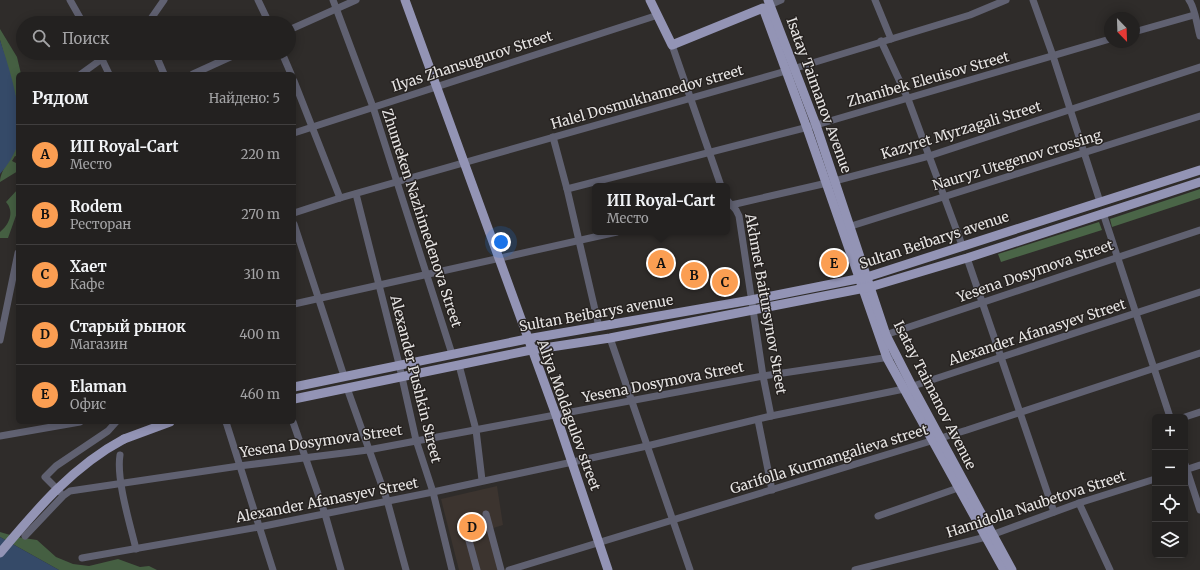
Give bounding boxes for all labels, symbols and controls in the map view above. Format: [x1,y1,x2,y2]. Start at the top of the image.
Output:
north arrow [1104,12,1140,48]
street label: Isatay Taimanov Avenue [782,15,856,175]
search box [16,16,296,60]
street label: Ilyas Zhansugurov Street [389,26,555,96]
icon: search [30,27,52,49]
text: Поиск [62,29,109,48]
street label: Zhanibek Eleuisov Street [845,47,1012,111]
street label: Halel Dosmukhamedov street [549,61,746,133]
text: Рядом [32,87,88,109]
text: Найдено: 5 [209,90,280,107]
street label: Kazyret Myrzagali Street [879,97,1044,163]
street label: Zhumeken Nazhimedenova Street [378,106,466,330]
street label: Nauryz Utegenov crossing [930,125,1104,194]
text: ИП Royal-Cart [70,137,178,156]
text: A [40,146,50,163]
text: 220 m [241,146,280,163]
text: Место [70,156,112,173]
popup [592,183,730,235]
text: ИП Royal-Cart [607,191,715,210]
text: Rodem [70,197,122,216]
text: B [40,206,50,223]
text: 270 m [241,206,280,223]
street label: Sultan Beibarys avenue [857,207,1011,273]
text: Место [607,210,649,227]
street label: Akhmet Baitursynov Street [741,211,791,396]
text: Ресторан [70,216,131,233]
your location [491,232,511,252]
street label: Yesena Dosymova Street [953,236,1116,307]
pin: A [648,248,674,278]
pin: E [821,248,847,278]
text: Хает [70,257,107,276]
pin: B [681,260,707,290]
text: C [41,266,49,283]
text: 310 m [243,266,280,283]
pin: C [712,267,738,297]
text: Кафе [70,276,104,293]
street label: Sultan Beibarys avenue [517,291,675,335]
street label: Alexander Pushkin Street [386,292,446,465]
street label: Alexander Afanasyev Street [945,295,1128,370]
text: Старый рынок [70,317,186,336]
street label: Isatay Taimanov Avenue [890,318,980,472]
text: D [40,326,50,343]
text: 400 m [239,326,280,343]
text: Магазин [70,336,128,353]
street label: Aliya Moldagulov street [533,336,605,493]
street label: Yesena Dosymova Street [580,357,746,407]
text: Elaman [70,377,127,396]
text: E [41,386,49,403]
text: 460 m [240,386,280,403]
text: Офис [70,396,106,413]
map controls [1152,414,1188,558]
button: + [1152,414,1188,450]
street label: Garifolla Kurmangalieva street [728,420,931,498]
street label: Yesena Dosymova Street [237,421,404,461]
button: − [1152,450,1188,486]
street label: Hamidolla Naubetova Street [944,466,1129,542]
street label: Alexander Afanasyev Street [233,473,420,527]
button: locate [1152,486,1188,522]
pin: D [459,512,485,542]
button: layers [1152,522,1188,558]

